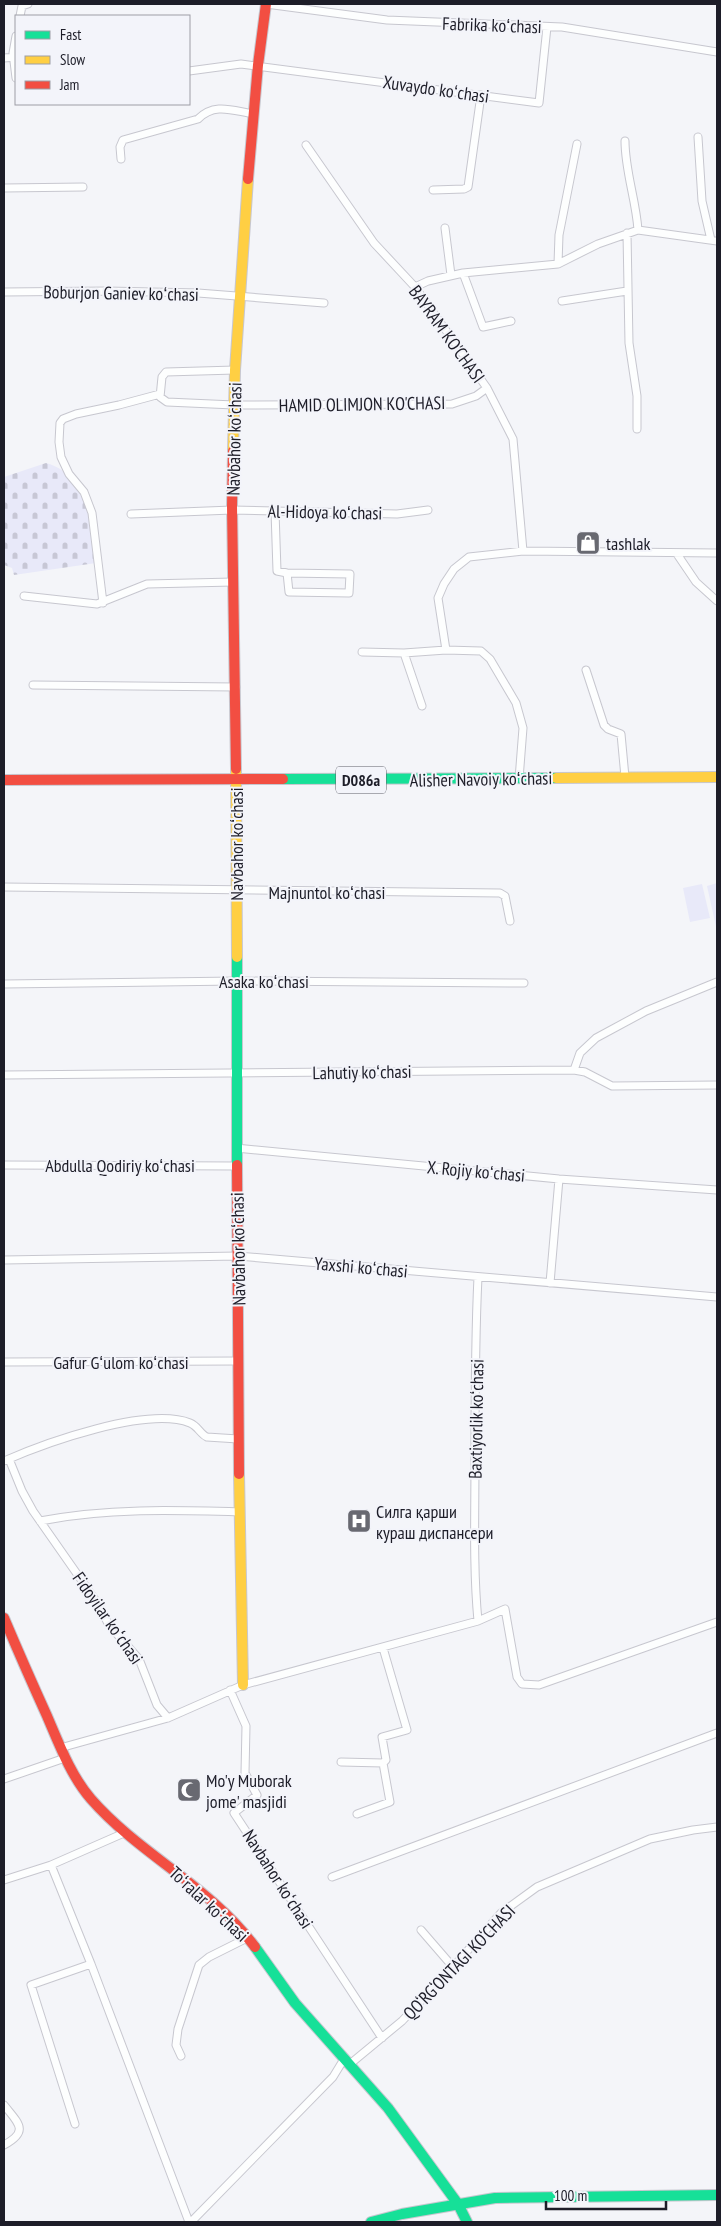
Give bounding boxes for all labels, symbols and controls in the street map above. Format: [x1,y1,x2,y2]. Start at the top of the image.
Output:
street label: Fabrika koʻchasi [442,12,542,38]
legend [15,15,190,105]
text: Fast [60,25,81,44]
text: Slow [60,50,85,69]
street label: Xuvaydo koʻchasi [381,70,491,108]
text: Jam [59,75,79,94]
street label: Boburjon Ganiev koʻchasi [43,280,199,306]
street label: BAYRAM KO'CHASI [404,281,490,387]
street label: Navbahor koʻchasi [222,382,246,496]
street label: HAMID OLIMJON KO'CHASI [278,391,446,417]
street label: Al-Hidoya koʻchasi [267,500,383,524]
shop icon: tashlak [575,530,601,556]
place label: tashlak [606,532,651,555]
road number: D086a [336,766,386,794]
street label: Alisher Navoiy koʻchasi [410,766,552,792]
street label: Navbahor koʻchasi [225,787,248,901]
street label: Majnuntol koʻchasi [269,881,385,904]
street label: Asaka koʻchasi [219,970,309,993]
street label: Lahutiy koʻchasi [312,1060,412,1084]
street label: Abdulla Qodiriy koʻchasi [45,1154,195,1177]
street label: X. Rojiy koʻchasi [426,1155,526,1187]
street label: Navbahor koʻchasi [226,1192,250,1306]
street label: Yaxshi koʻchasi [313,1251,409,1283]
street label: Gafur Gʻulom koʻchasi [53,1351,189,1374]
street label: Baxtiyorlik koʻchasi [463,1359,489,1479]
place label: Силга қарши кураш диспансери [376,1500,494,1544]
hospital icon: Силга қарши кураш диспансери [346,1508,372,1534]
street label: Fidoyilar koʻchasi [68,1567,148,1669]
place label: Mo'y Muborak jome' masjidi [206,1769,292,1813]
mosque icon: Mo'y Muborak jome' masjidi [176,1777,202,1803]
street label: Navbahor koʻchasi [237,1825,319,1933]
street label: Toʻralar koʻchasi [164,1861,254,1947]
street label: QO‘RG‘ONTAGI KO‘CHASI [398,1900,520,2024]
scale bar [546,2178,666,2210]
text: 100 m [554,2186,587,2205]

